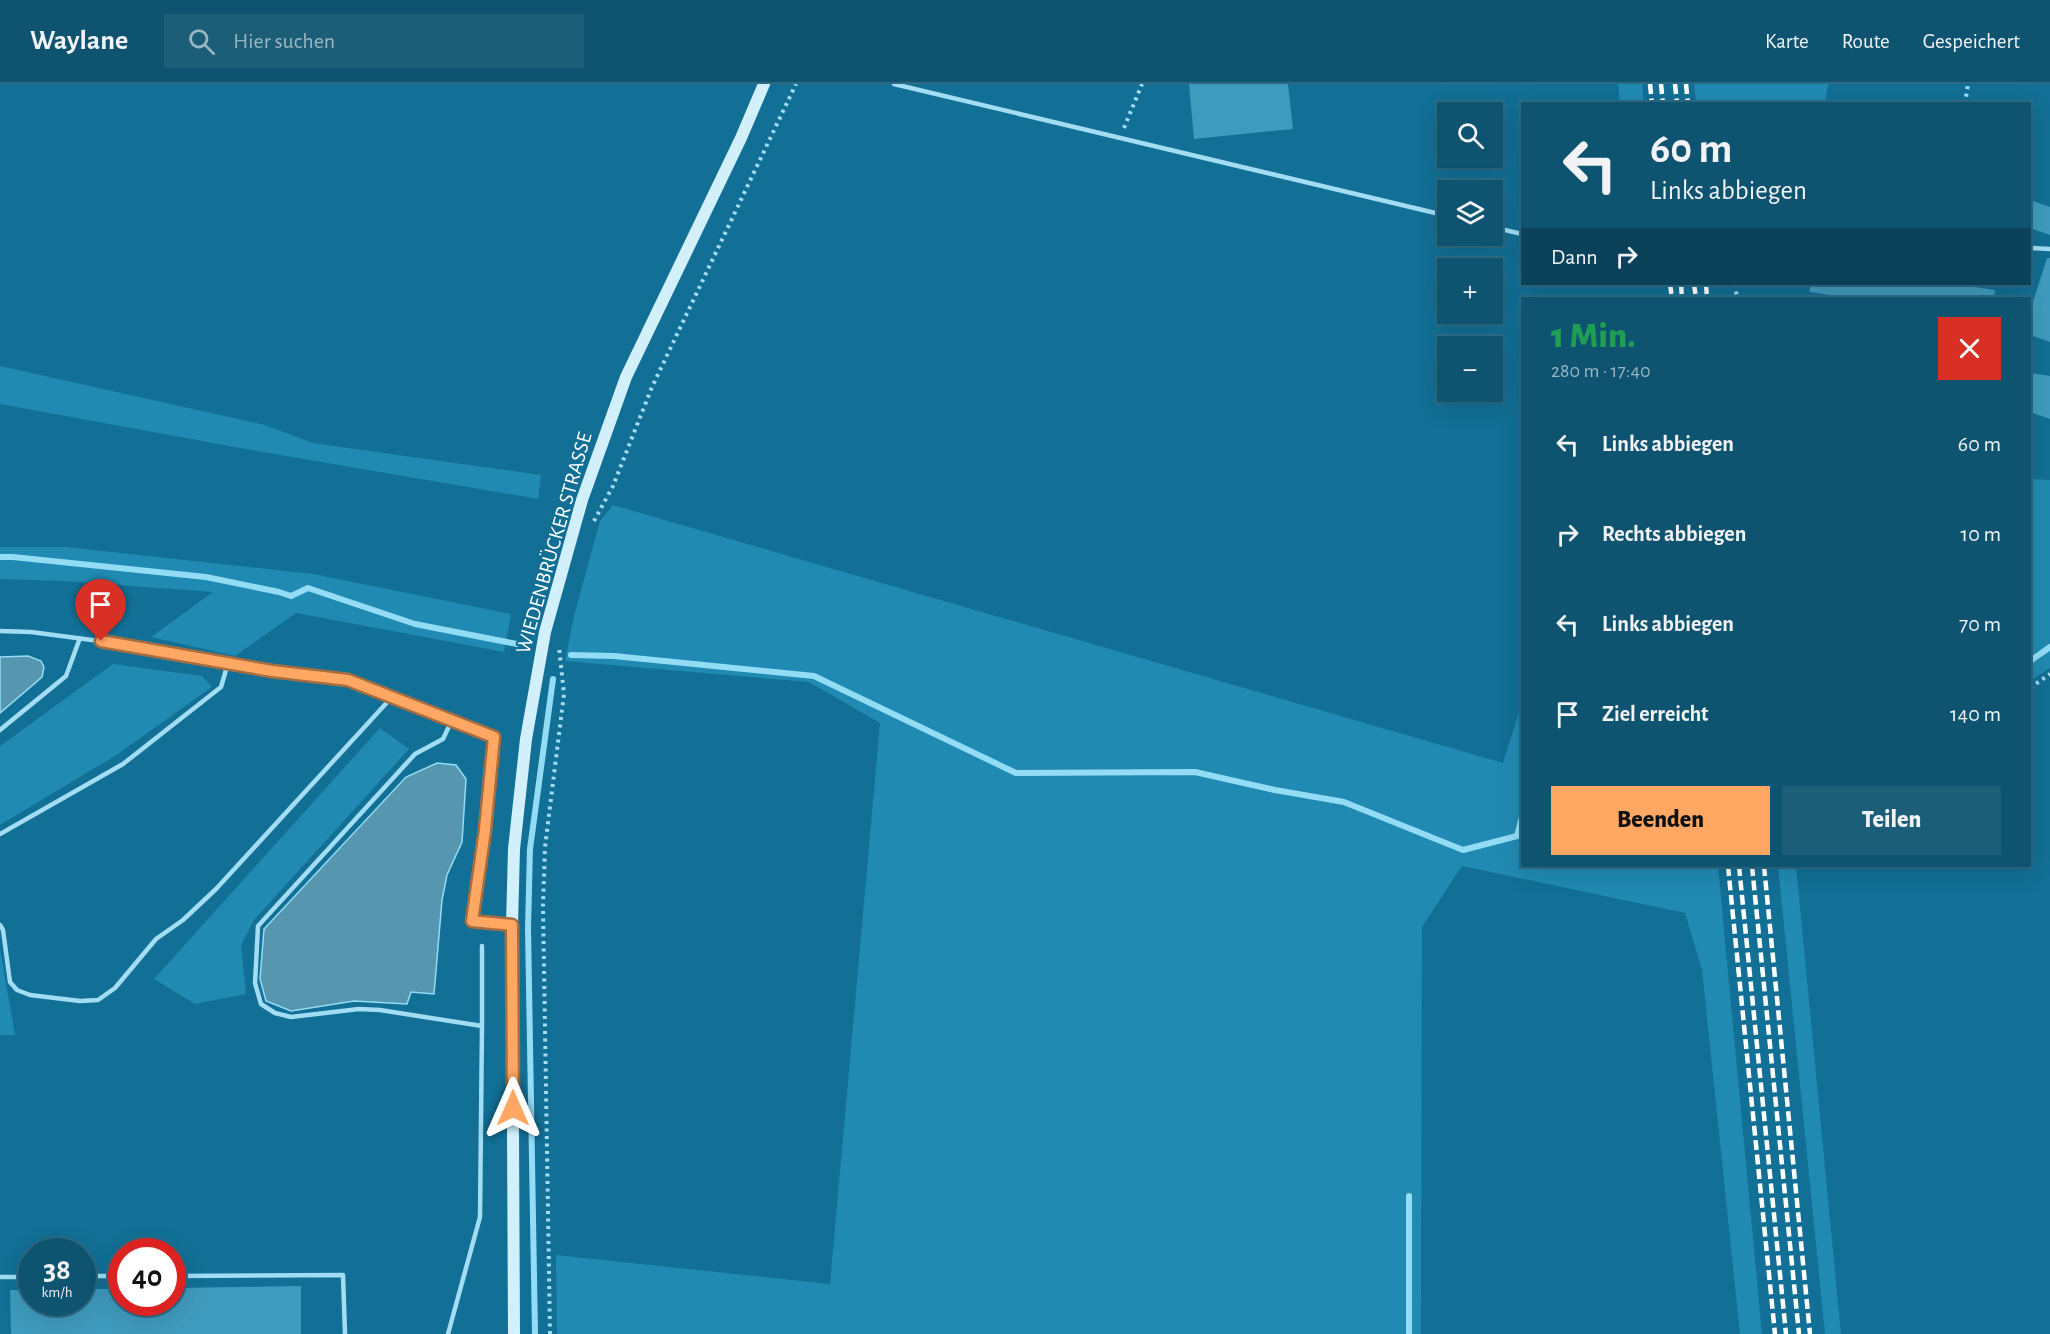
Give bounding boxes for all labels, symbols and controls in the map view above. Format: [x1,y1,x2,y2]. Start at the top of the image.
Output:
search box [164,14,584,68]
icon: search [185,25,218,58]
text: Waylane [30,27,128,55]
text: Hier suchen [233,30,335,52]
text: Karte [1765,31,1809,52]
text: Route [1842,31,1890,52]
text: Gespeichert [1923,31,2020,52]
map controls [1437,102,1503,402]
button: search [1437,102,1503,168]
icon: left [1551,126,1629,204]
text: 60 m [1650,128,1732,170]
text: Links abbiegen [1650,177,1807,204]
button: layers [1437,180,1503,246]
icon: right [1610,240,1643,273]
text: Dann [1551,246,1598,268]
button: + [1437,258,1503,324]
button: close [1938,317,2001,380]
text: 1 Min. [1551,318,1636,354]
button: − [1437,336,1503,402]
text: 280 m · 17:40 [1551,361,1651,381]
icon: left [1551,428,1584,461]
street label: WIEDENBRÜCKER STRASSE [511,430,596,656]
text: Links abbiegen [1602,433,1734,455]
text: 60 m [1958,433,2001,455]
icon: right [1551,518,1584,551]
text: Rechts abbiegen [1602,523,1746,545]
text: 10 m [1961,523,2001,545]
pin [75,579,126,641]
icon: arrive [84,588,117,621]
icon: left [1551,608,1584,641]
text: Links abbiegen [1602,613,1734,635]
text: 70 m [1959,613,2001,635]
icon: arrive [1551,698,1584,731]
text: Ziel erreicht [1602,703,1709,725]
text: 140 m [1950,703,2001,725]
button: Beenden [1551,786,1770,855]
button: Teilen [1782,786,2001,855]
position arrow [481,1076,545,1140]
speed limit sign: 40 [108,1238,186,1316]
text: 38 [43,1255,71,1285]
text: km/h [42,1285,72,1300]

